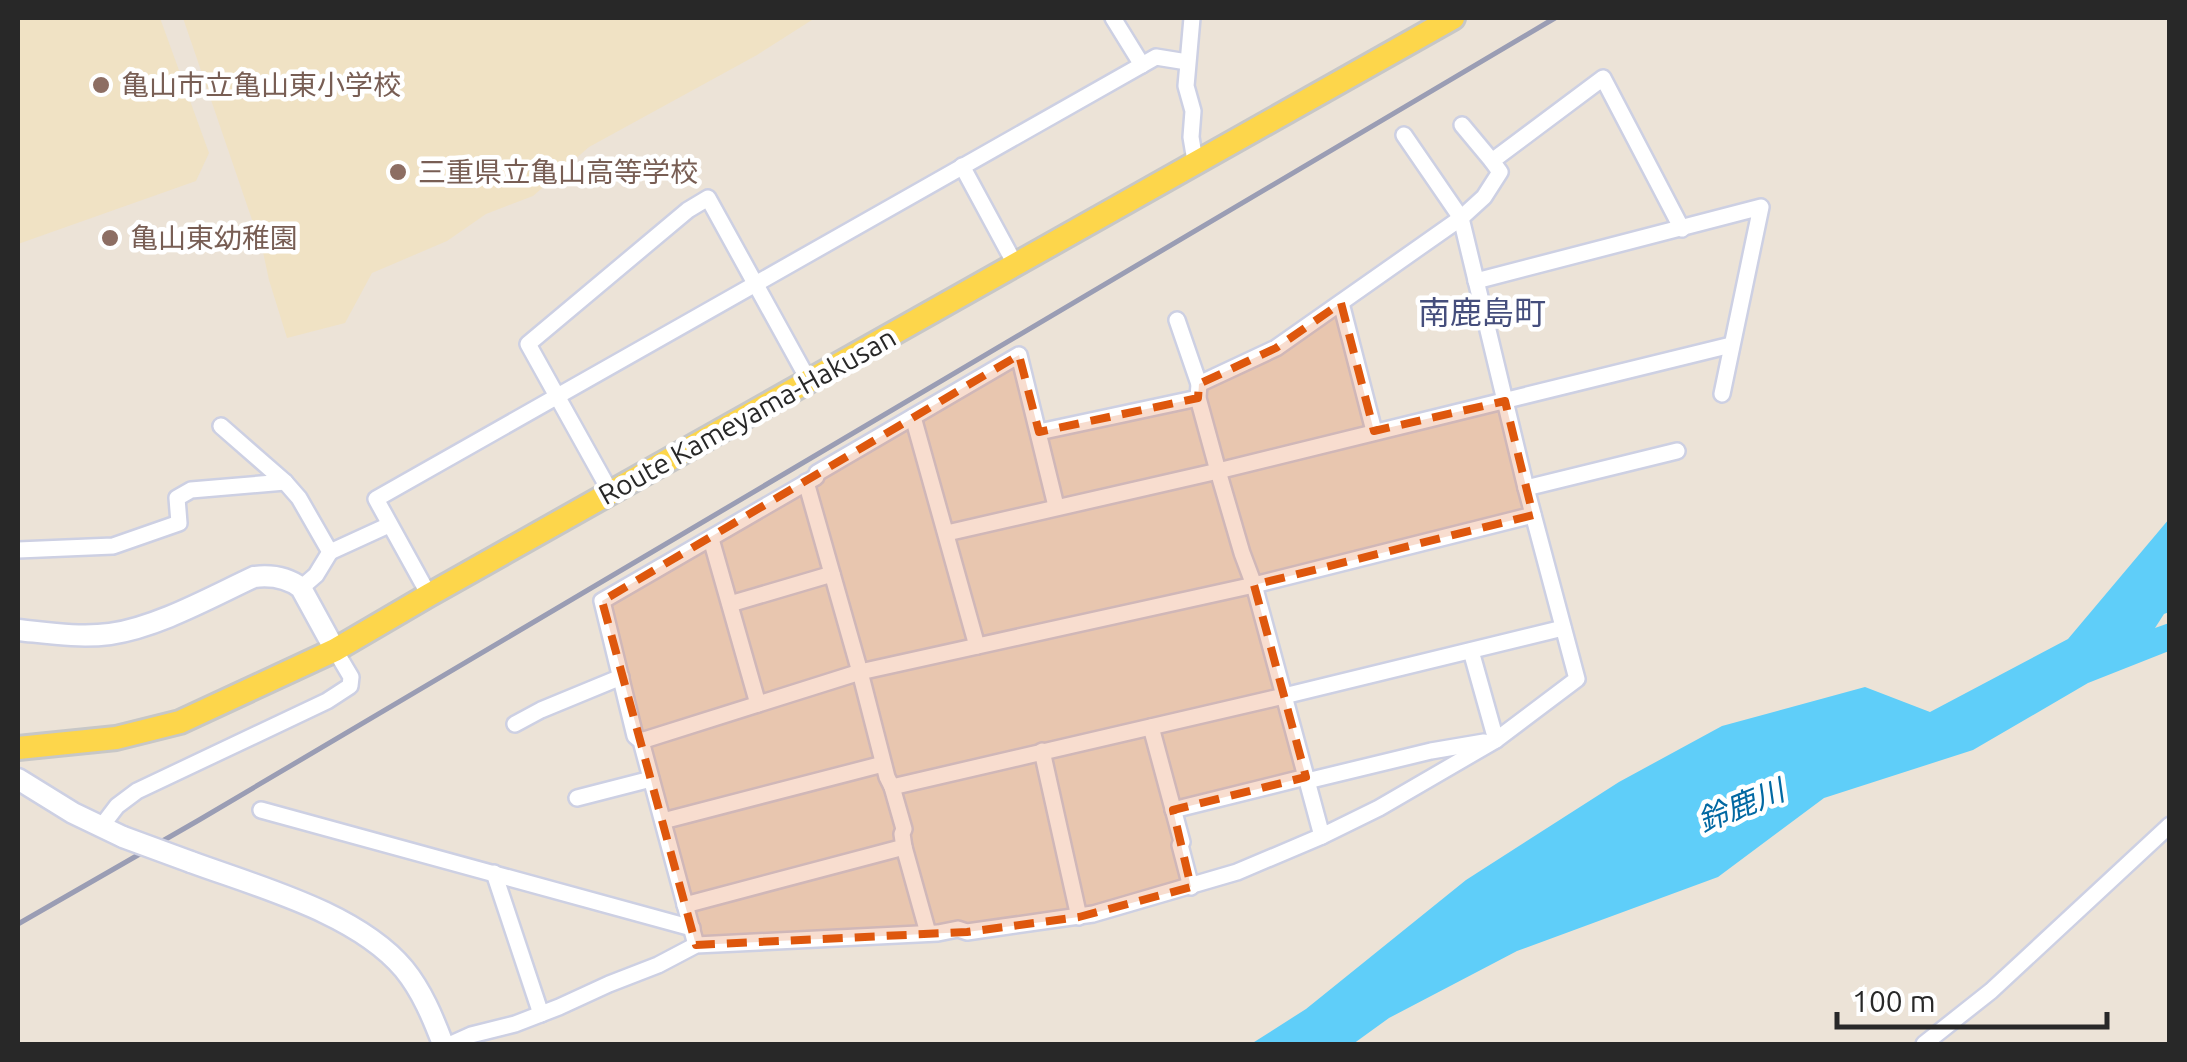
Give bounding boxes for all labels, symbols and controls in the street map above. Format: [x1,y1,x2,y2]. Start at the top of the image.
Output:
place label: 亀山市立亀山東小学校 [121,69,401,100]
marker: 亀山市立亀山東小学校 [90,74,112,96]
place label: 三重県立亀山高等学校 [418,156,698,187]
marker: 三重県立亀山高等学校 [387,161,409,183]
place label: 亀山東幼稚園 [130,222,298,253]
marker: 亀山東幼稚園 [99,227,121,249]
district label: 南鹿島町 [1418,294,1546,330]
street label: Route Kameyama-Hakusan [593,321,901,510]
water label: 鈴鹿川 [1693,771,1791,838]
scale bar [1837,967,2107,1029]
text: 100 m [1852,984,1936,1018]

